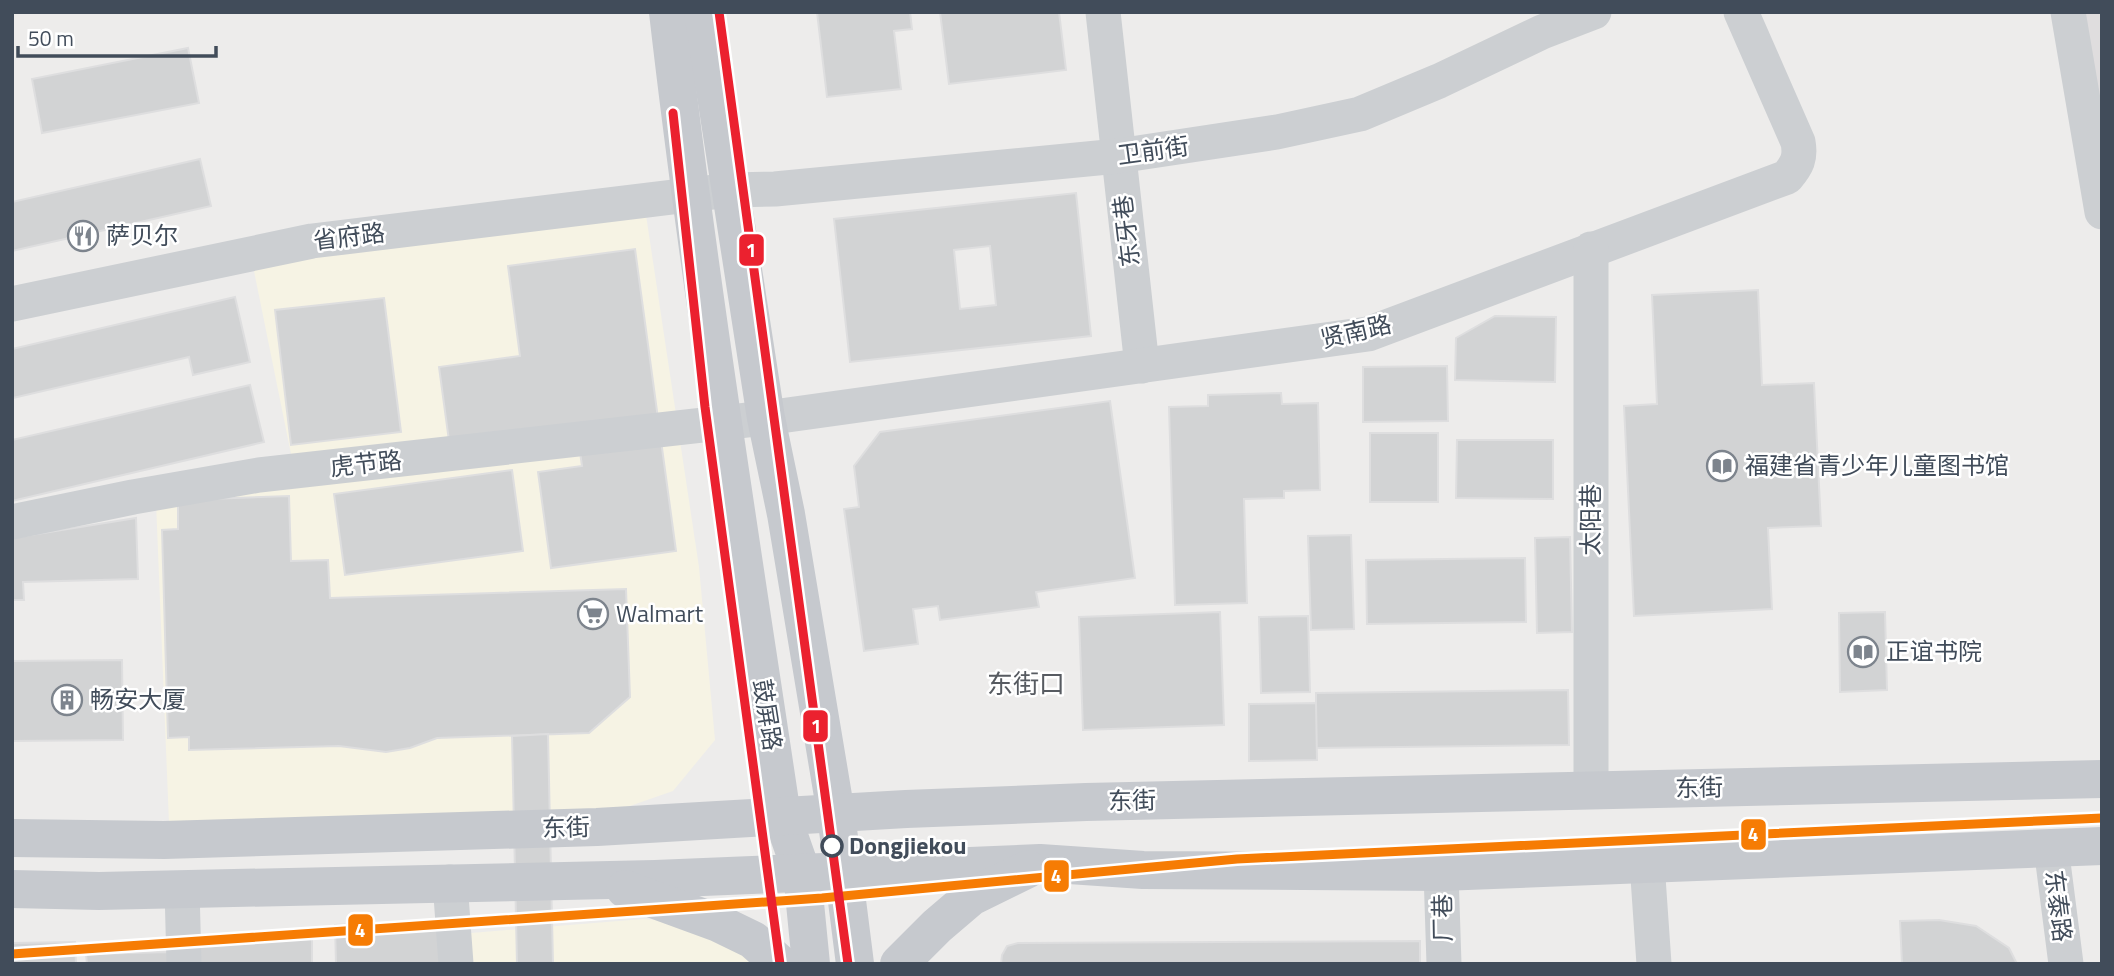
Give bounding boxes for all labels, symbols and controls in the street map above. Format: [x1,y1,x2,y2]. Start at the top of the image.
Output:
scale bar [18,14,215,58]
text: 50 m [28,22,74,54]
street label: 卫前街 [1115,127,1191,173]
street label: 东牙巷 [1104,193,1148,269]
street label: 省府路 [311,214,387,258]
place label: 萨贝尔 [106,217,178,253]
restaurant icon: 萨贝尔 [66,219,100,253]
line badge: 1 [738,233,765,267]
text: 1 [746,235,756,264]
street label: 贤南路 [1317,305,1395,357]
street label: 虎节路 [328,441,404,485]
place label: 福建省青少年儿童图书馆 [1745,447,2009,483]
library icon: 福建省青少年儿童图书馆 [1705,449,1739,483]
street label: 太阳巷 [1572,484,1608,556]
place label: Walmart [616,595,704,631]
supermarket icon: Walmart [576,597,610,631]
place label: 正谊书院 [1886,633,1982,669]
library icon: 正谊书院 [1846,635,1880,669]
district label: 东街口 [987,664,1065,703]
street label: 鼓屏路 [745,676,791,753]
place label: 畅安大厦 [90,681,186,717]
building icon: 畅安大厦 [50,683,84,717]
line badge: 1 [802,709,829,743]
text: 1 [811,711,821,740]
street label: 东街 [1675,769,1723,805]
street label: 东街 [1108,782,1156,818]
street label: 东街 [541,808,591,846]
line badge: 4 [1740,818,1767,851]
text: 4 [1748,819,1758,848]
place label: Dongjiekou [849,827,967,863]
marker: Dongjiekou [821,835,843,857]
line badge: 4 [1043,859,1070,893]
text: 4 [1051,861,1061,890]
street label: 东泰路 [2037,868,2081,944]
street label: 厂巷 [1424,894,1460,942]
line badge: 4 [347,913,374,947]
text: 4 [355,915,365,944]

